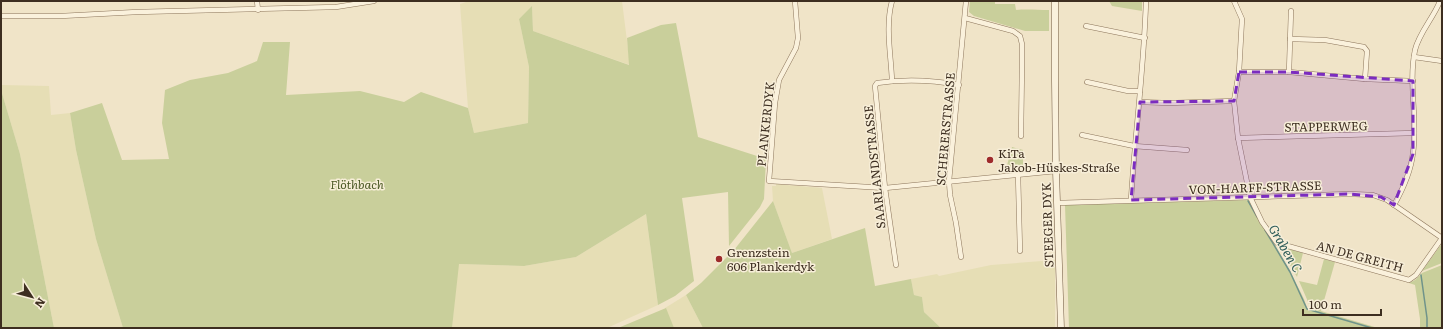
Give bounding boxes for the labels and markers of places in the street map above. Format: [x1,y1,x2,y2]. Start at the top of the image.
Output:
place label: KiTa Jakob-Hüskes-Straße [998,144,1120,176]
marker: KiTa Jakob-Hüskes-Straße [985,155,995,165]
place label: Grenzstein 606 Plankerdyk [727,243,815,275]
marker: Grenzstein 606 Plankerdyk [714,254,724,264]

